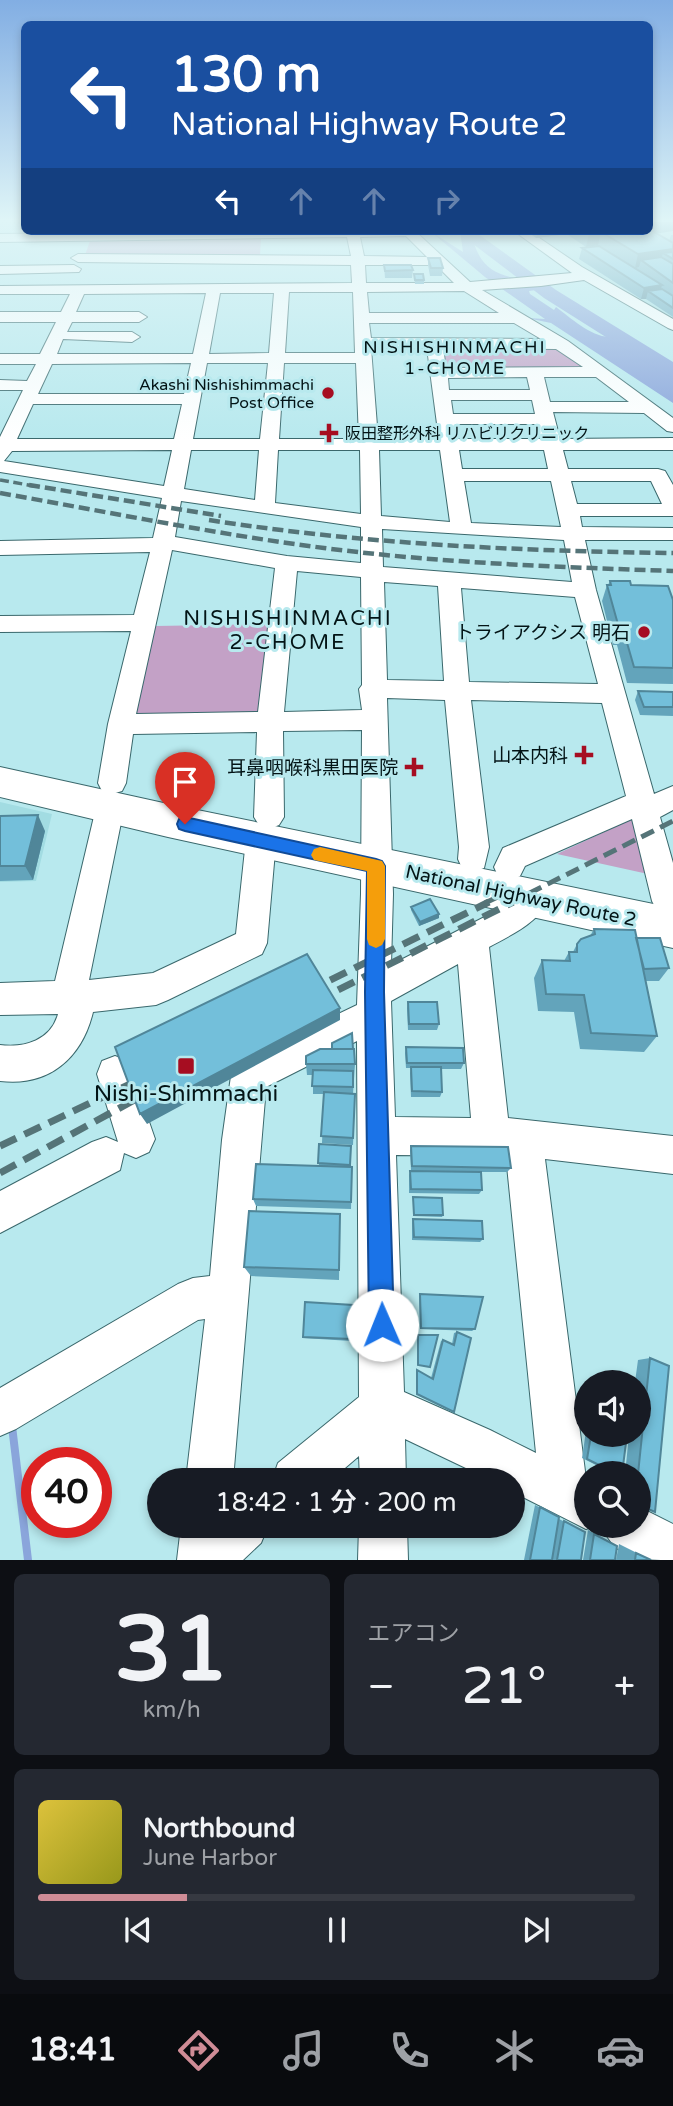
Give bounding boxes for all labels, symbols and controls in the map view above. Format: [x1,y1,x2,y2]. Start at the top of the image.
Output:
text: 130 m [171,46,321,105]
icon: left [56,49,147,140]
text: National Highway Route 2 [171,106,568,144]
icon: left [209,182,247,220]
icon: ahead [282,182,320,220]
icon: ahead [355,182,393,220]
icon: right [428,182,466,220]
district label: NISHISHINMACHI 1-CHOME [363,336,547,379]
place label: Akashi Nishishimmachi Post Office [139,375,314,413]
marker: Akashi Nishishimmachi Post Office [320,385,336,401]
marker: 阪田整形外科 リハビリクリニック [319,423,339,443]
place label: 阪田整形外科 リハビリクリニック [345,424,589,444]
district label: NISHISHINMACHI 2-CHOME [183,606,393,655]
place label: トライアクシス 明石 [455,622,630,644]
marker: トライアクシス 明石 [636,624,652,640]
place label: 山本内科 [492,745,568,767]
marker: 山本内科 [574,745,594,765]
pin [155,752,215,824]
place label: 耳鼻咽喉科黒田医院 [227,757,398,779]
marker: 耳鼻咽喉科黒田医院 [404,757,424,777]
icon: arrive [166,763,204,801]
street label: National Highway Route 2 [403,861,638,931]
marker: Nishi-Shimmachi [176,1056,196,1076]
place label: Nishi-Shimmachi [94,1080,278,1108]
position arrow [345,1288,419,1362]
map controls [574,1370,651,1538]
button: sound [574,1370,651,1447]
speed limit sign: 40 [21,1447,112,1538]
button: search [574,1461,651,1538]
text: 18:42 · 1 分 · 200 m [215,1487,457,1518]
text: 31 [115,1595,229,1705]
text: エアコン [368,1620,460,1648]
text: 21° [462,1655,547,1718]
text: − [368,1664,395,1710]
text: + [614,1664,635,1710]
text: km/h [143,1696,201,1724]
text: Northbound [143,1813,295,1844]
text: June Harbor [143,1844,277,1872]
icon: previous [119,1911,157,1949]
icon: pause [318,1911,356,1949]
icon: next [517,1911,555,1949]
icon: directions [174,2026,223,2075]
icon: music [279,2026,328,2075]
icon: phone [385,2026,434,2075]
icon: climate [490,2026,539,2075]
icon: car [596,2026,645,2075]
text: 18:41 [28,2031,117,2069]

